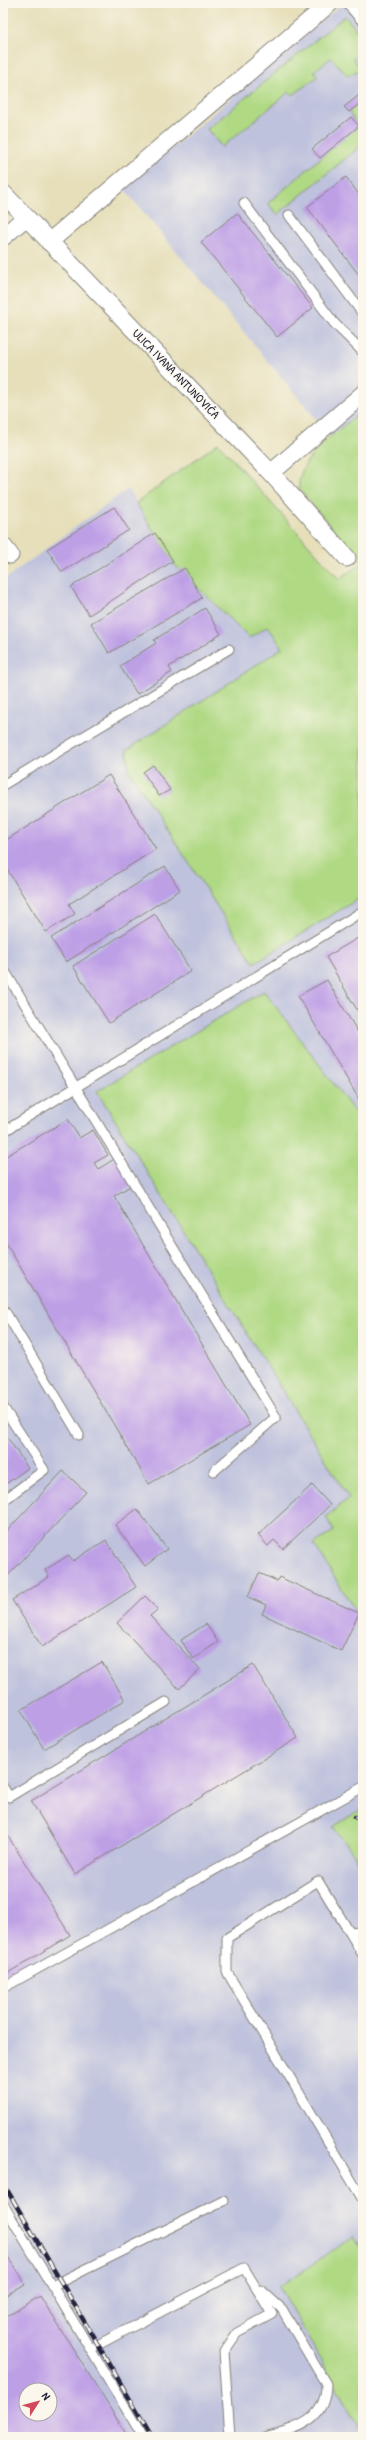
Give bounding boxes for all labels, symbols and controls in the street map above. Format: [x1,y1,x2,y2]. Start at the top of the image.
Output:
street label: ULICA IVANA ANTUNOVIĆA [129,325,224,422]
north arrow [18,2382,58,2422]
text: N [39,2390,54,2403]

